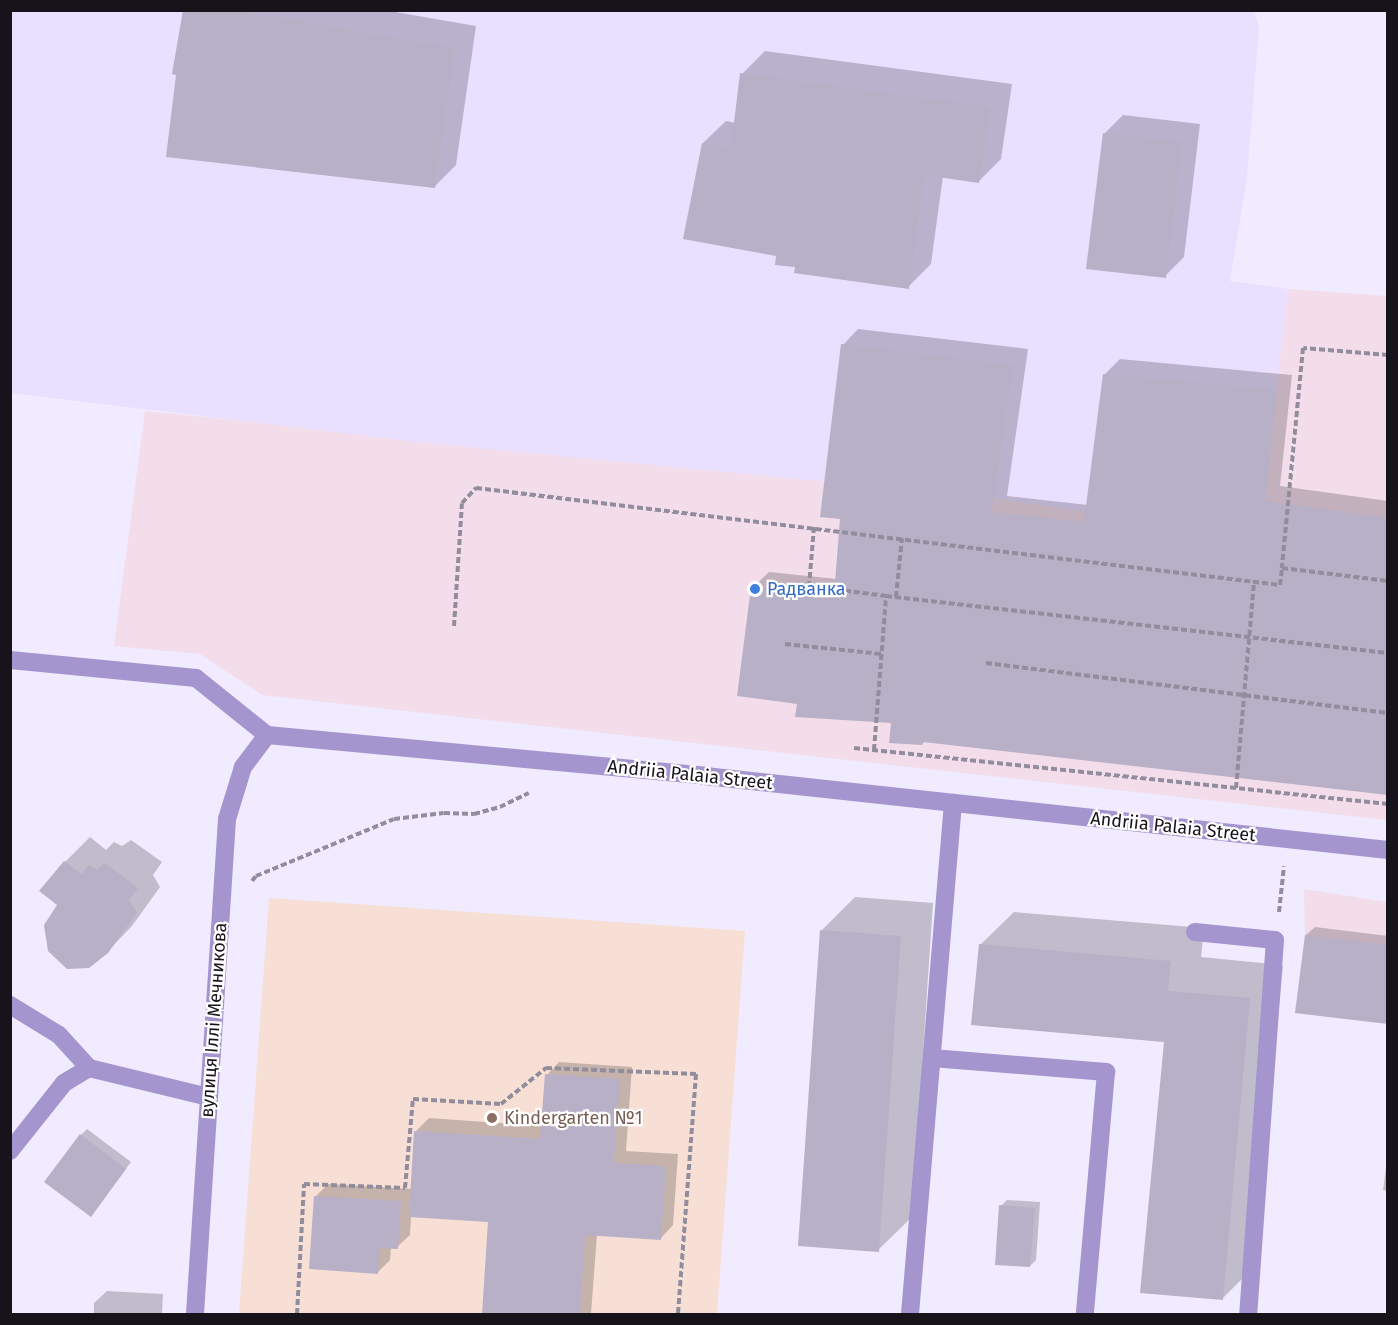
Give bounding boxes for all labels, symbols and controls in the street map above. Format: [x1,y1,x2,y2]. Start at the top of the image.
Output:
place label: Радванка [767,578,846,600]
marker: Радванка [748,582,762,596]
street label: Andriia Palaia Street [606,756,774,794]
street label: Andriia Palaia Street [1089,808,1257,846]
street label: вулиця Іллі Мечникова [196,922,232,1118]
place label: Kindergarten №1 [504,1107,643,1129]
marker: Kindergarten №1 [485,1111,499,1125]

